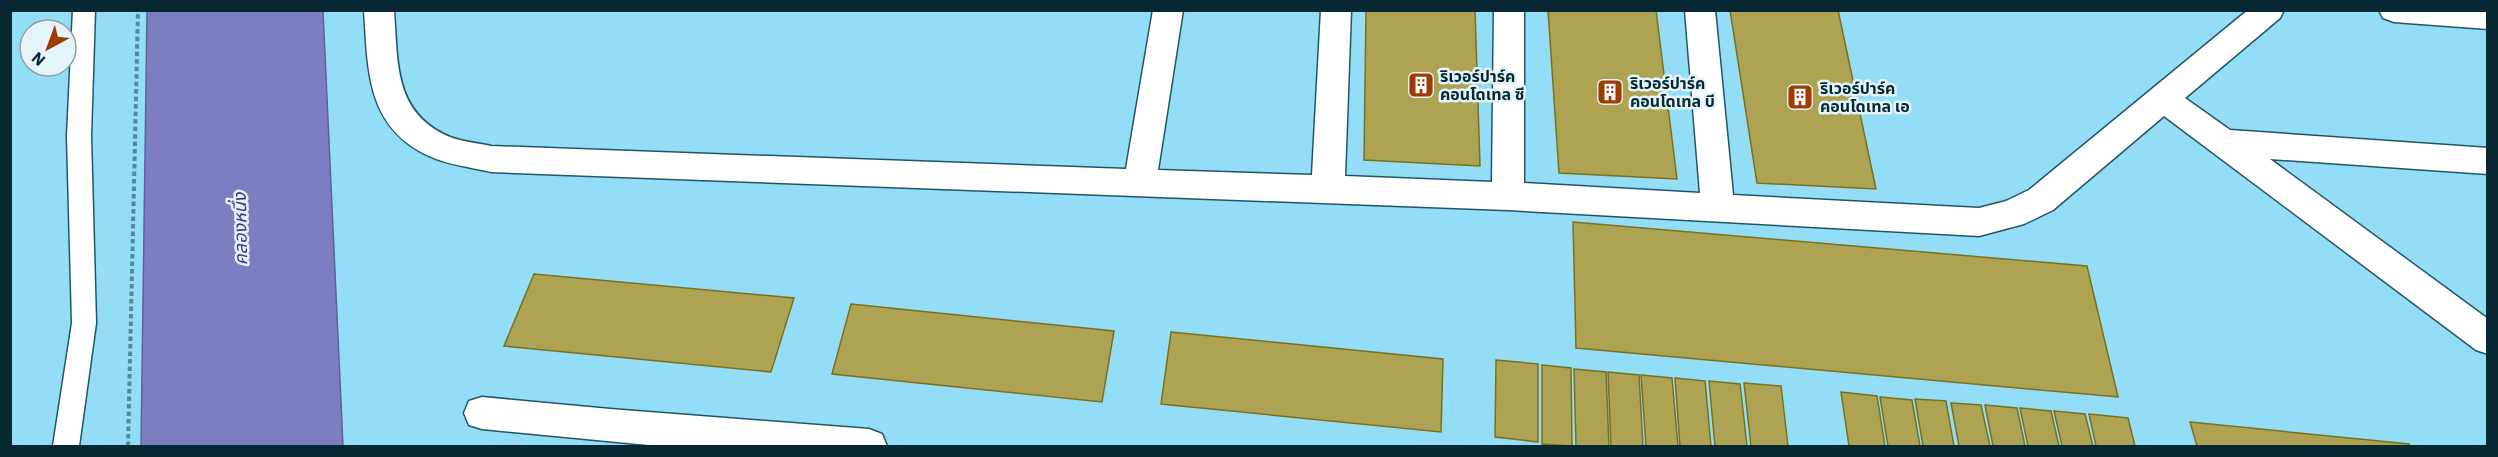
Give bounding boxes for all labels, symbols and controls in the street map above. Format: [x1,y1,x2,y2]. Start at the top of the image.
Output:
north arrow [18,18,78,78]
text: N [27,48,49,71]
place label: ริเวอร์ปาร์ค คอนโดเทล ซี [1439,66,1525,104]
building icon: ริเวอร์ปาร์ค คอนโดเทล ซี [1406,70,1436,100]
place label: ริเวอร์ปาร์ค คอนโดเทล บี [1629,73,1715,111]
building icon: ริเวอร์ปาร์ค คอนโดเทล บี [1595,77,1625,107]
place label: ริเวอร์ปาร์ค คอนโดเทล เอ [1819,78,1910,116]
building icon: ริเวอร์ปาร์ค คอนโดเทล เอ [1785,82,1815,112]
water label: คลองหนึ่ง [227,191,252,266]

